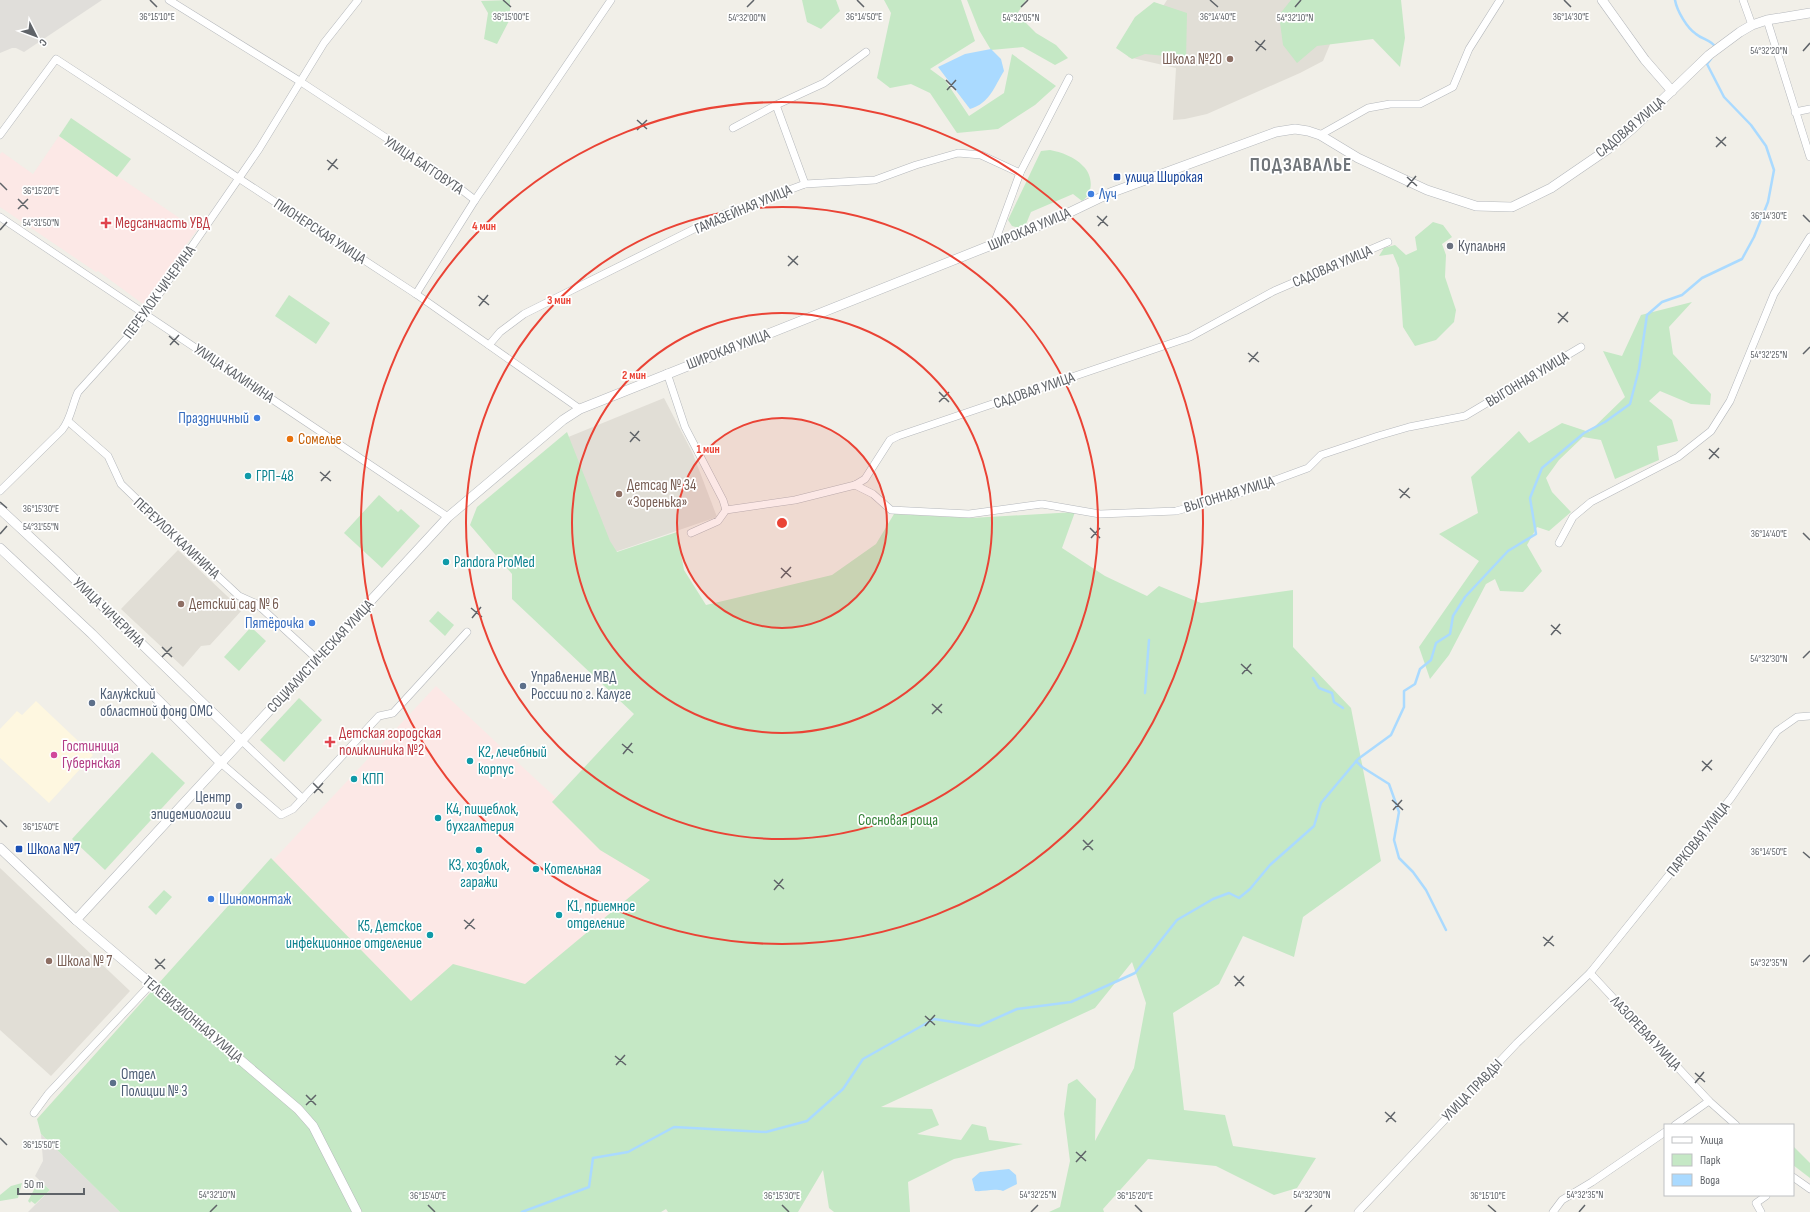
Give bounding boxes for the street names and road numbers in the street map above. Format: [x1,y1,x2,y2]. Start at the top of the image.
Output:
street label: САДОВАЯ УЛИЦА [1592,93,1669,162]
street label: УЛИЦА БАГГОВУТА [380,132,468,199]
street label: ГАМАЗЕЙНАЯ УЛИЦА [692,180,795,239]
street label: ПИОНЕРСКАЯ УЛИЦА [270,194,370,269]
street label: ШИРОКАЯ УЛИЦА [985,203,1074,255]
street label: ПЕРЕУЛОК ЧИЧЕРИНА [119,241,200,343]
street label: САДОВАЯ УЛИЦА [1290,241,1375,292]
street label: ШИРОКАЯ УЛИЦА [684,325,773,374]
street label: УЛИЦА КАЛИНИНА [190,340,278,408]
street label: ВЫГОННАЯ УЛИЦА [1482,347,1573,412]
street label: САДОВАЯ УЛИЦА [991,368,1078,413]
street label: ВЫГОННАЯ УЛИЦА [1182,472,1277,517]
street label: ПЕРЕУЛОК КАЛИНИНА [129,493,224,584]
street label: УЛИЦА ЧИЧЕРИНА [69,573,149,652]
street label: СОЦИАЛИСТИЧЕСКАЯ УЛИЦА [263,595,378,717]
street label: ПАРКОВАЯ УЛИЦА [1663,798,1735,880]
street label: ТЕЛЕВИЗИОННАЯ УЛИЦА [139,972,247,1067]
street label: ЛАЗОРЕВАЯ УЛИЦА [1605,991,1686,1075]
street label: УЛИЦА ПРАВДЫ [1438,1055,1507,1126]

